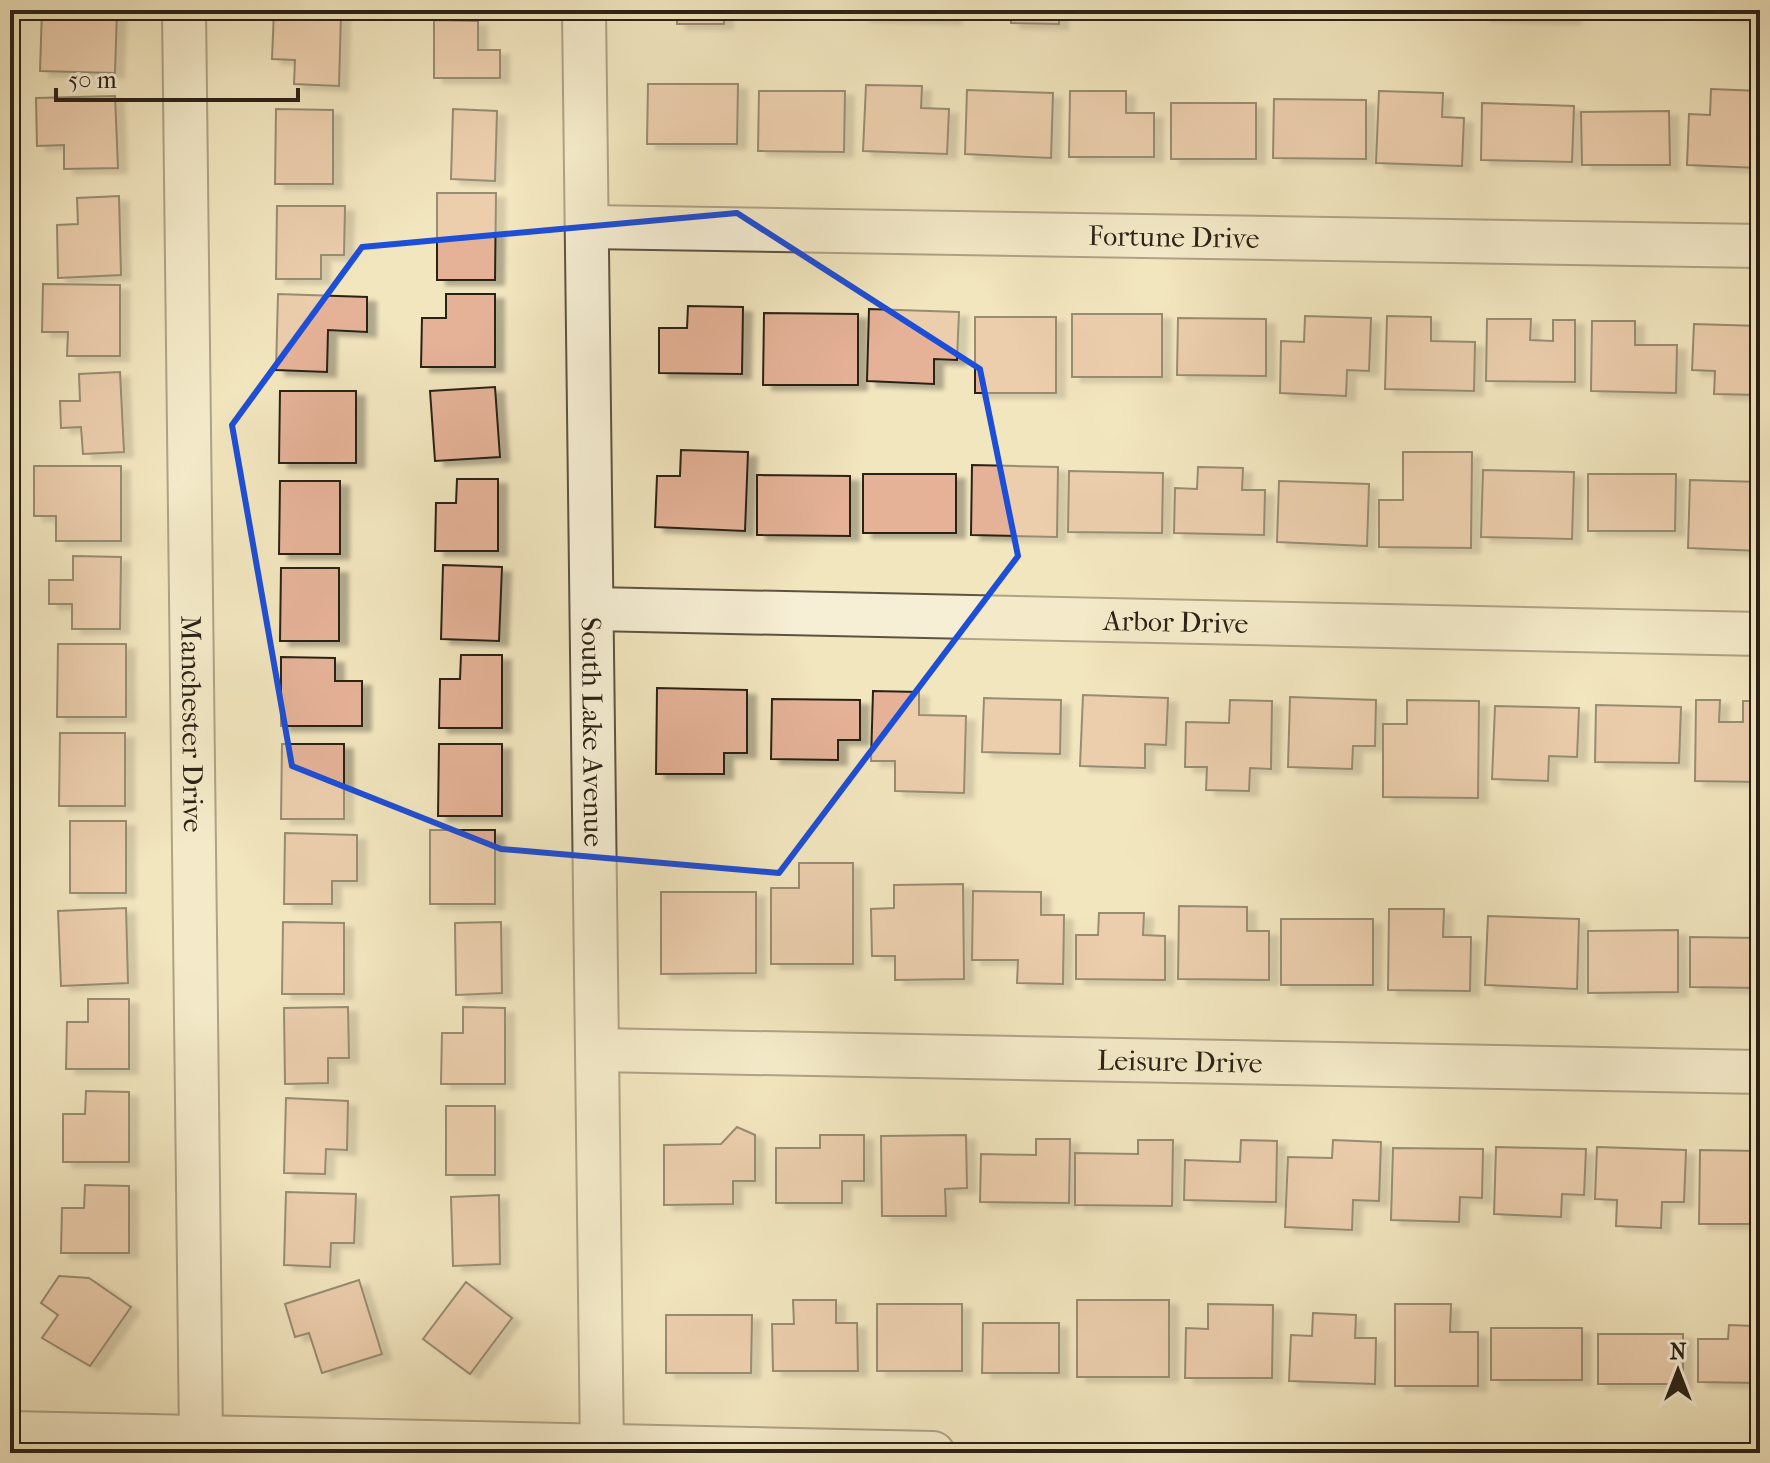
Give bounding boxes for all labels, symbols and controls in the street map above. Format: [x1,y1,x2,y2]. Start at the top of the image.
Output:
scale bar [56,52,298,102]
text: 50 m [68,66,117,94]
street label: Fortune Drive [1088,219,1260,255]
street label: Arbor Drive [1102,604,1249,640]
street label: Manchester Drive [174,615,210,833]
street label: South Lake Avenue [575,617,610,847]
street label: Leisure Drive [1097,1043,1263,1080]
north arrow [1638,1331,1718,1411]
text: N [1670,1339,1687,1365]

